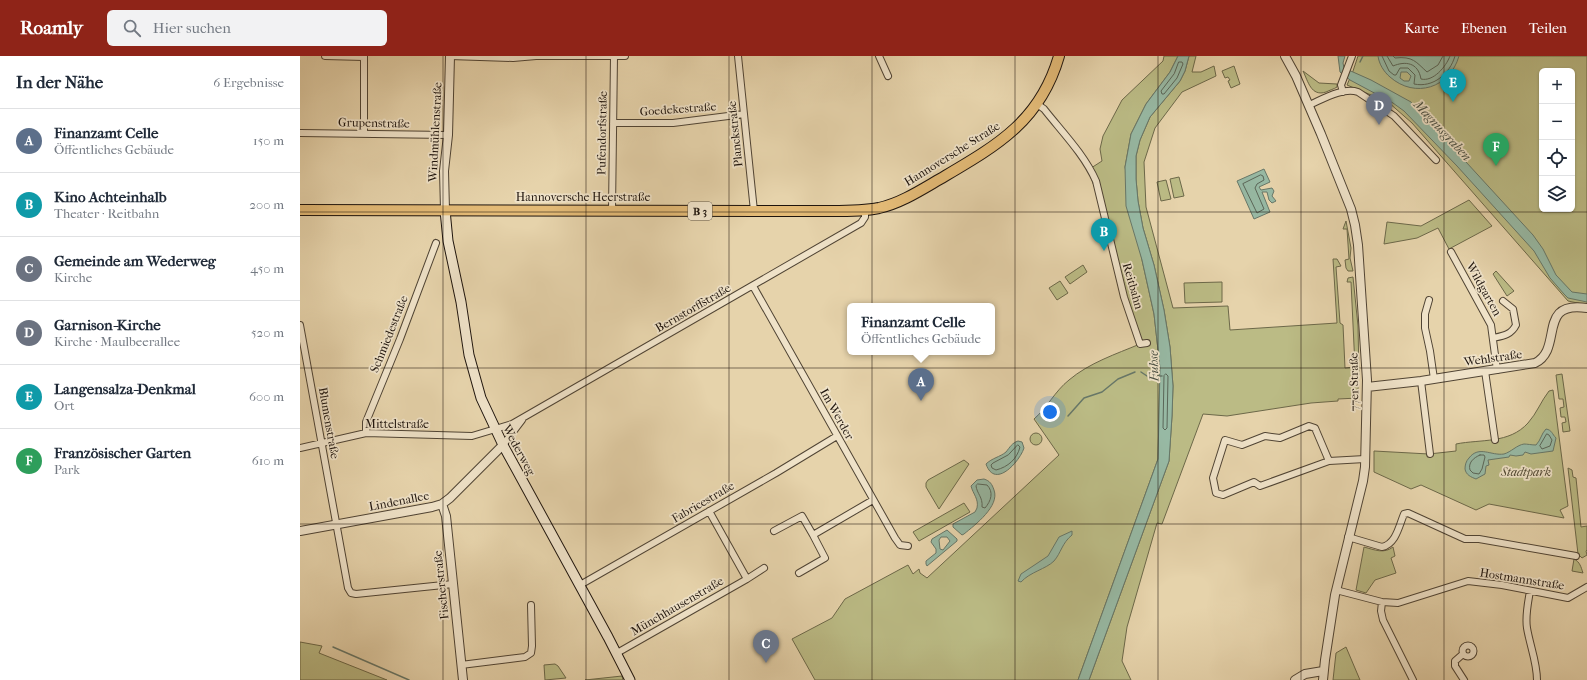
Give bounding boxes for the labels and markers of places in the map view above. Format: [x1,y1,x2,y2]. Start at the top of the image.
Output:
pin: E [1440,69,1466,102]
pin: D [1366,92,1392,125]
pin: F [1483,133,1509,166]
pin: B [1091,218,1117,251]
pin: A [908,368,934,401]
pin: C [753,630,779,663]

